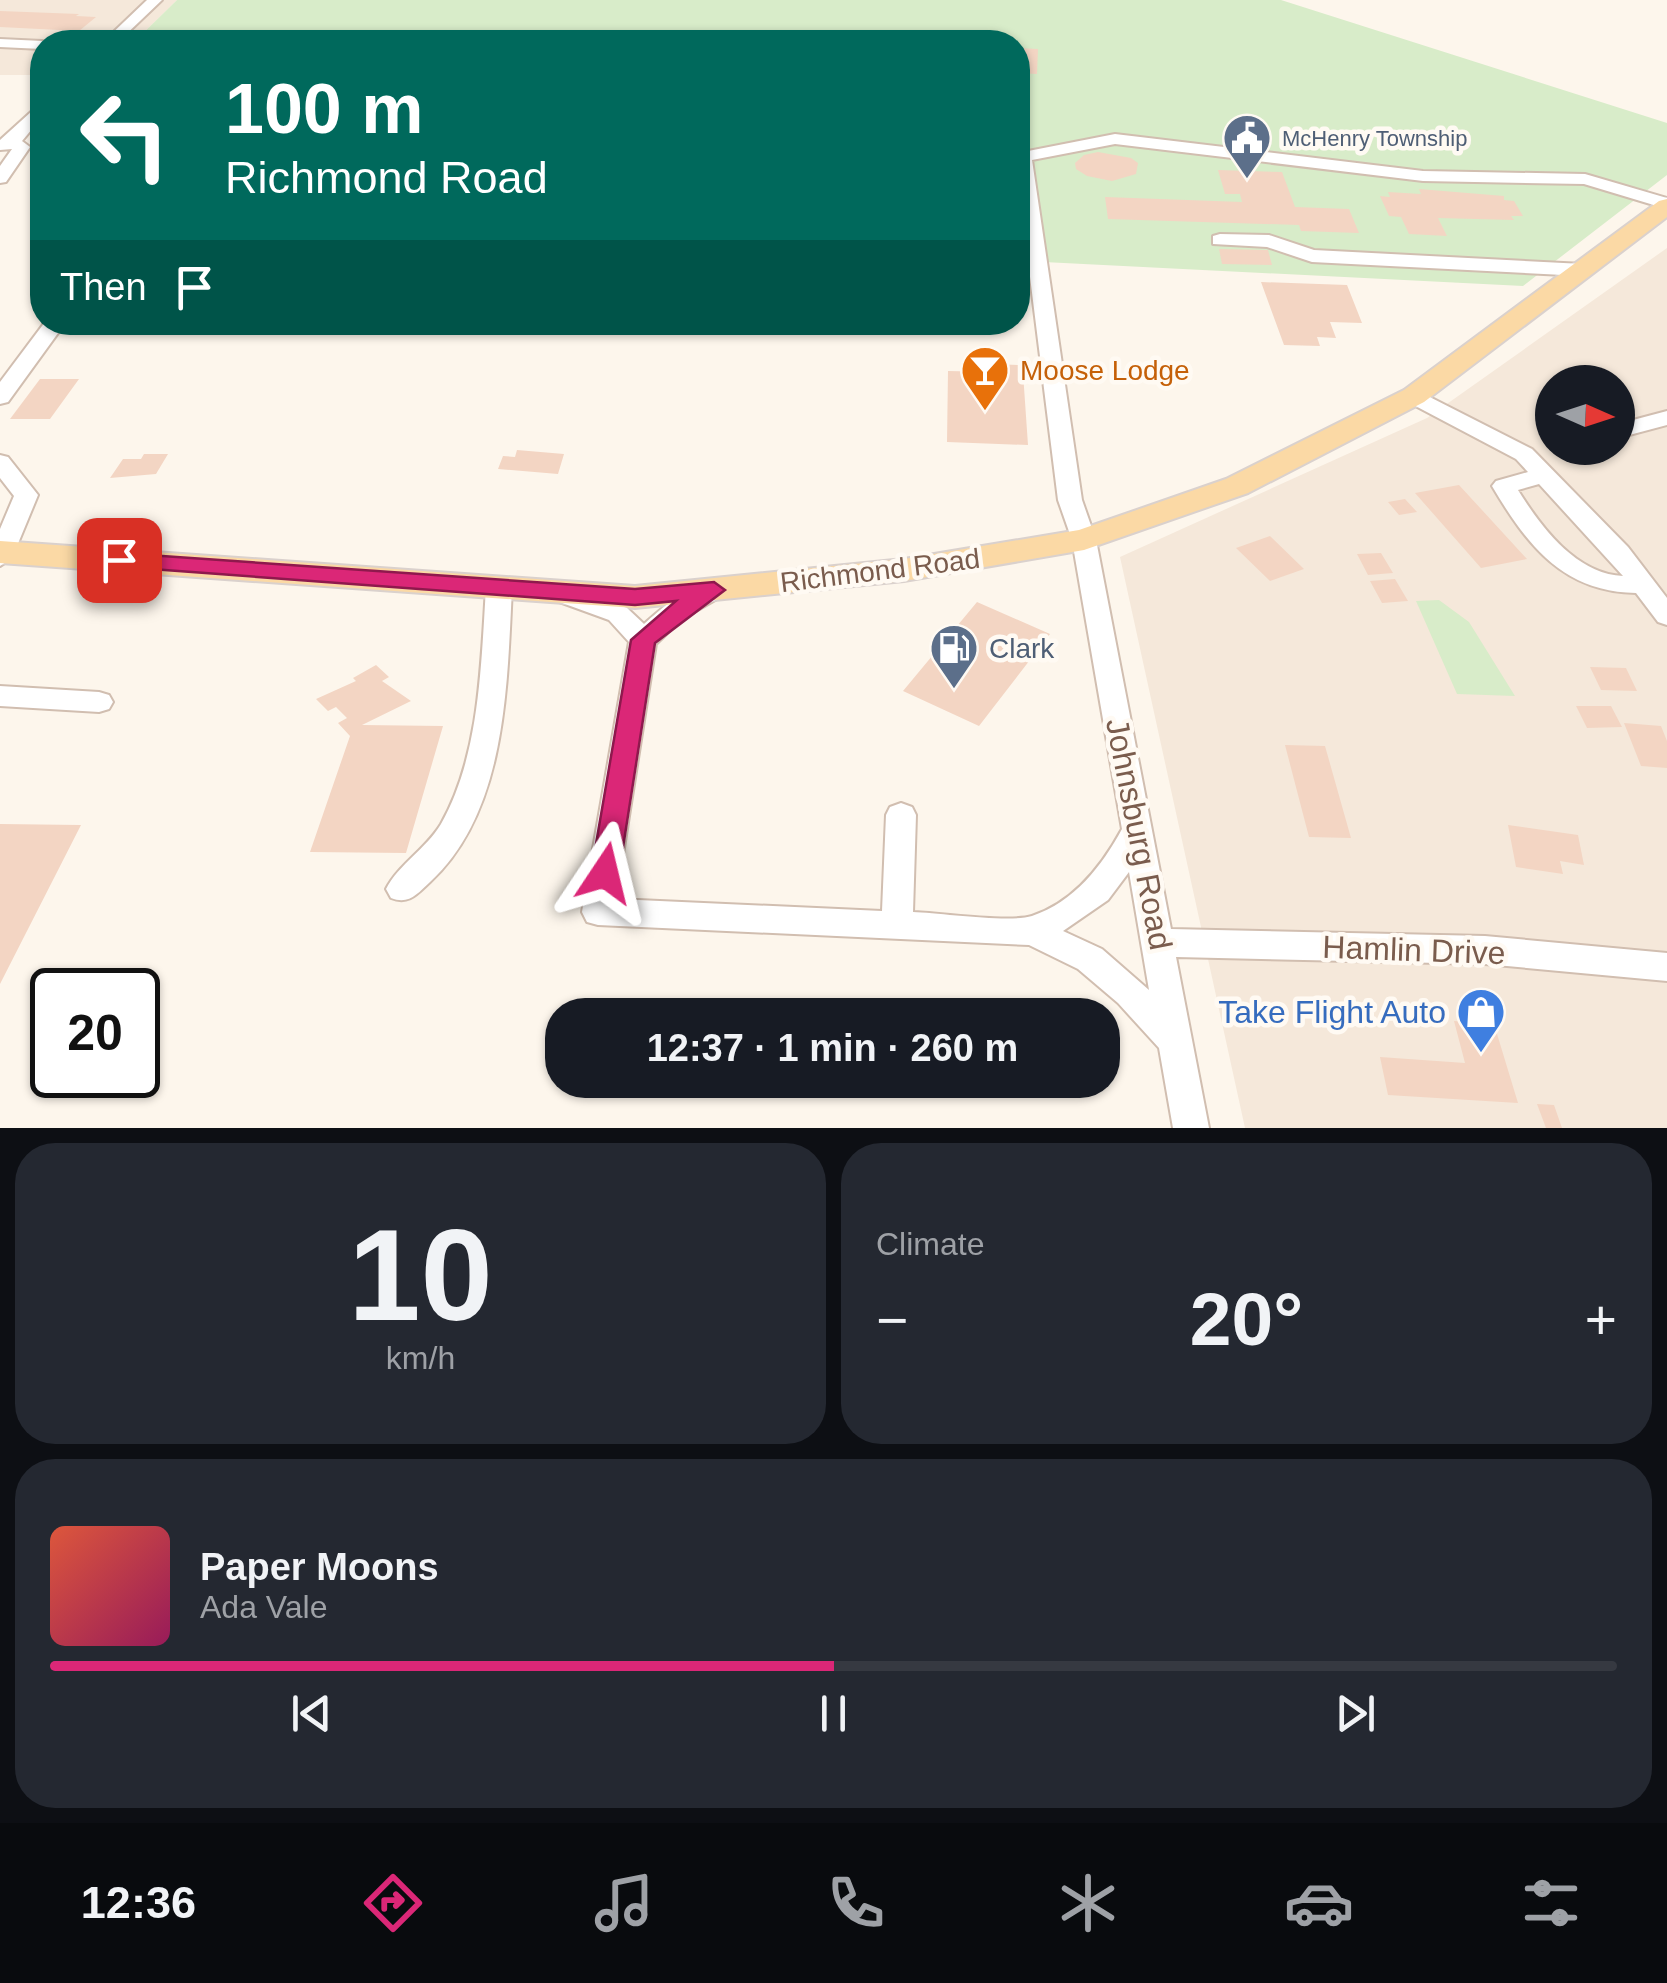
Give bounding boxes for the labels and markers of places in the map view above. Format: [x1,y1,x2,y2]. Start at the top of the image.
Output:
public building icon: McHenry Township [1221,112,1273,180]
place label: McHenry Township [1282,126,1467,151]
bar icon: Moose Lodge [959,344,1011,412]
place label: Moose Lodge [1020,355,1190,386]
pin [77,518,162,603]
fuel station icon: Clark [928,622,980,690]
place label: Clark [989,633,1055,664]
shop icon: Take Flight Auto [1455,986,1507,1054]
place label: Take Flight Auto [1218,994,1446,1030]

